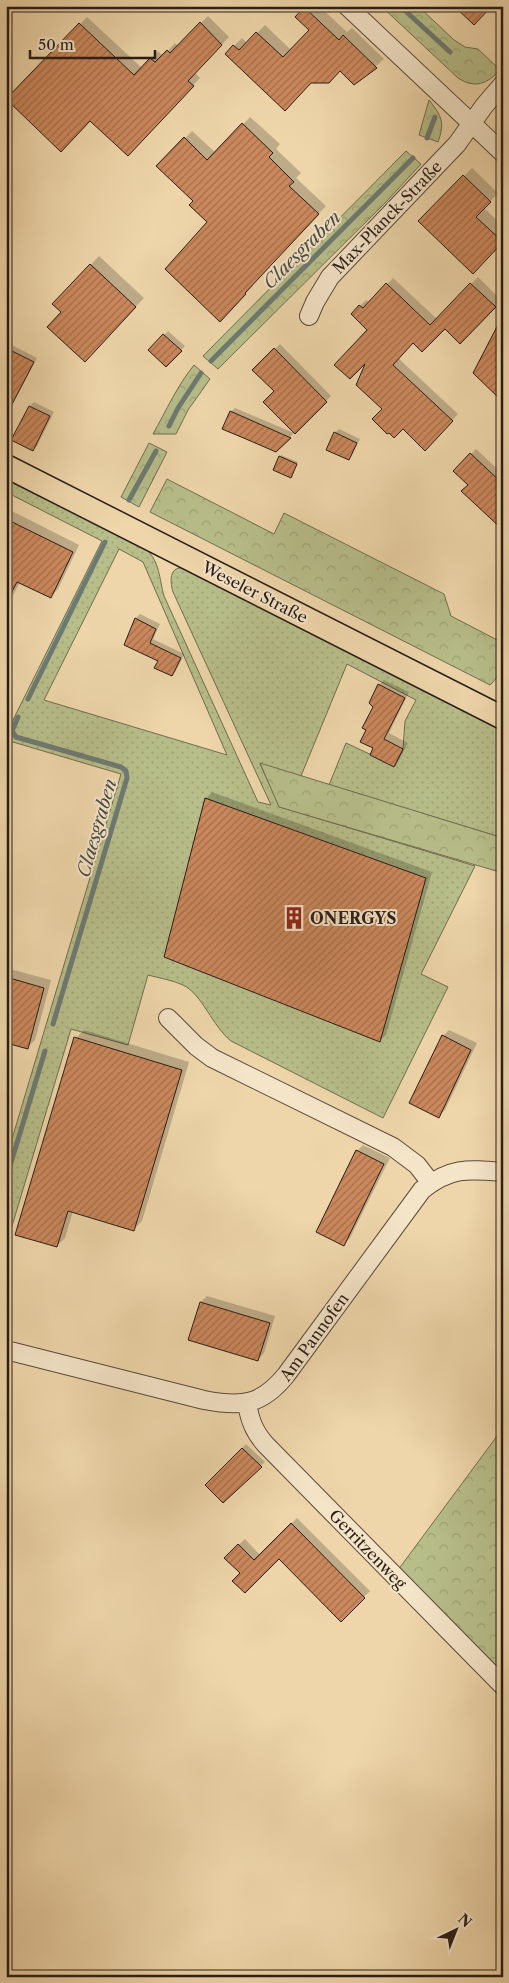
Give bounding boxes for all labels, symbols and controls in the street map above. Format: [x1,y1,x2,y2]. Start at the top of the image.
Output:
scale bar [30,28,155,60]
text: 50 m [38,35,74,54]
street label: Max-Planck-Straße [328,156,446,278]
water label: Claesgraben [258,206,346,294]
street label: Weseler Straße [198,556,311,627]
water label: Claesgraben [72,776,122,880]
building icon: ONERGYS [281,905,307,931]
place label: ONERGYS [310,908,396,928]
street label: Am Pannofen [275,1289,353,1386]
street label: Gerritzenweg [325,1505,411,1593]
north arrow [432,1906,482,1956]
text: N [454,1910,475,1931]

